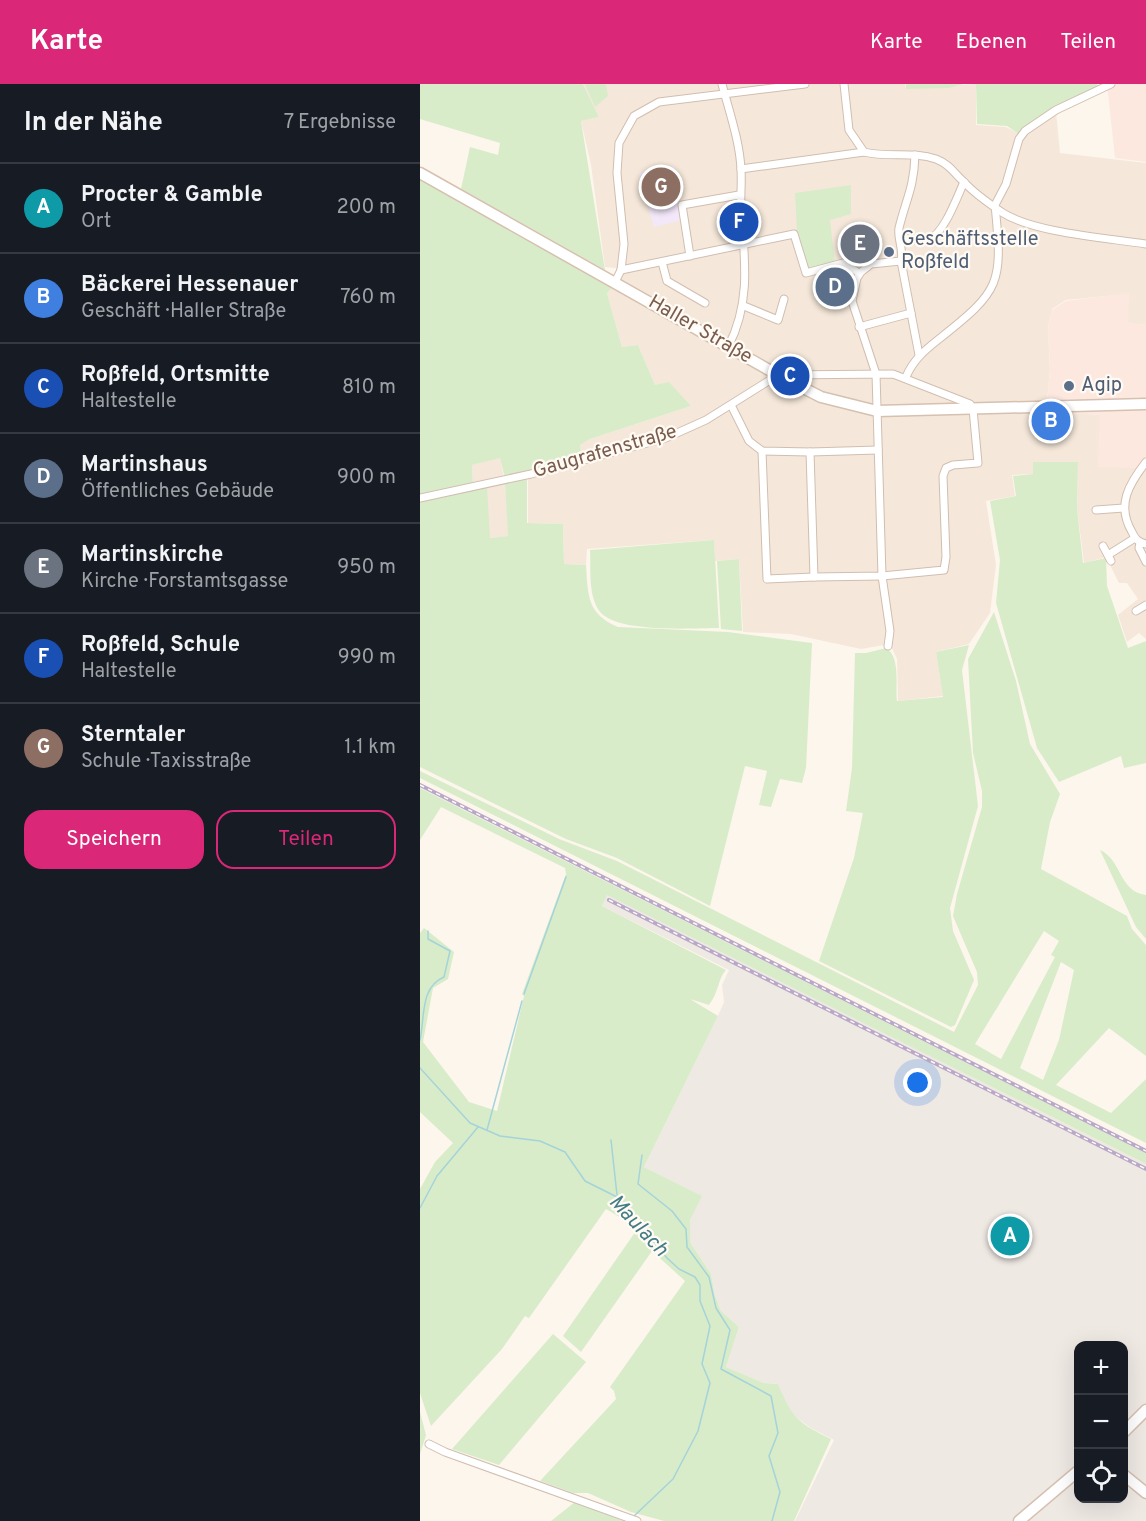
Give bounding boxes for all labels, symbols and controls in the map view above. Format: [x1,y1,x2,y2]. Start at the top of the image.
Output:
text: Karte [30,24,103,60]
text: Karte [870,29,922,56]
text: Ebenen [955,29,1027,56]
text: Teilen [1060,29,1116,56]
text: In der Nähe [24,107,163,140]
text: 7 Ergebnisse [284,110,396,136]
pin: G [642,164,680,210]
text: Procter & Gamble [81,182,263,209]
text: A [36,195,51,221]
text: 200 m [337,195,396,221]
pin: F [720,200,758,244]
text: Ort [81,209,111,235]
pin: E [840,222,880,266]
place label: Geschäftsstelle Roßfeld [901,227,1038,276]
marker: Geschäftsstelle Roßfeld [882,245,896,259]
pin: D [816,264,854,310]
text: Bäckerei Hessenauer [81,272,298,299]
text: B [37,285,50,311]
text: 760 m [340,285,396,311]
street label: Haller Straße [643,290,757,370]
text: Geschäft · Haller Straße [81,299,286,325]
pin: C [770,354,809,398]
text: Roßfeld, Ortsmitte [81,362,270,389]
place label: Agip [1081,373,1122,399]
text: C [37,375,50,401]
text: 810 m [342,375,396,401]
marker: Agip [1062,379,1076,393]
text: Haltestelle [81,389,177,415]
pin: B [1032,398,1070,444]
street label: Gaugrafenstraße [530,419,680,485]
text: Martinshaus [81,452,208,479]
text: D [36,465,51,491]
text: 900 m [337,465,396,491]
text: Öffentliches Gebäude [81,479,274,505]
text: Martinskirche [81,542,223,569]
text: E [37,555,50,581]
text: 950 m [337,555,396,581]
text: Kirche · Forstamtsgasse [81,569,288,595]
text: Roßfeld, Schule [81,632,240,659]
text: F [38,645,49,671]
text: 990 m [338,645,396,671]
text: Haltestelle [81,659,177,685]
text: Sterntaler [81,722,185,749]
text: G [37,735,50,761]
text: 1.1 km [344,735,396,761]
text: Schule · Taxisstraße [81,749,251,775]
button: Speichern [24,810,204,869]
button: Teilen [216,810,396,869]
your location [903,1068,932,1097]
water label: Maulach [602,1189,674,1263]
pin: A [990,1214,1030,1258]
map controls [1074,1341,1128,1503]
button: + [1074,1341,1128,1395]
button: − [1074,1395,1128,1449]
button: locate [1074,1449,1128,1503]

